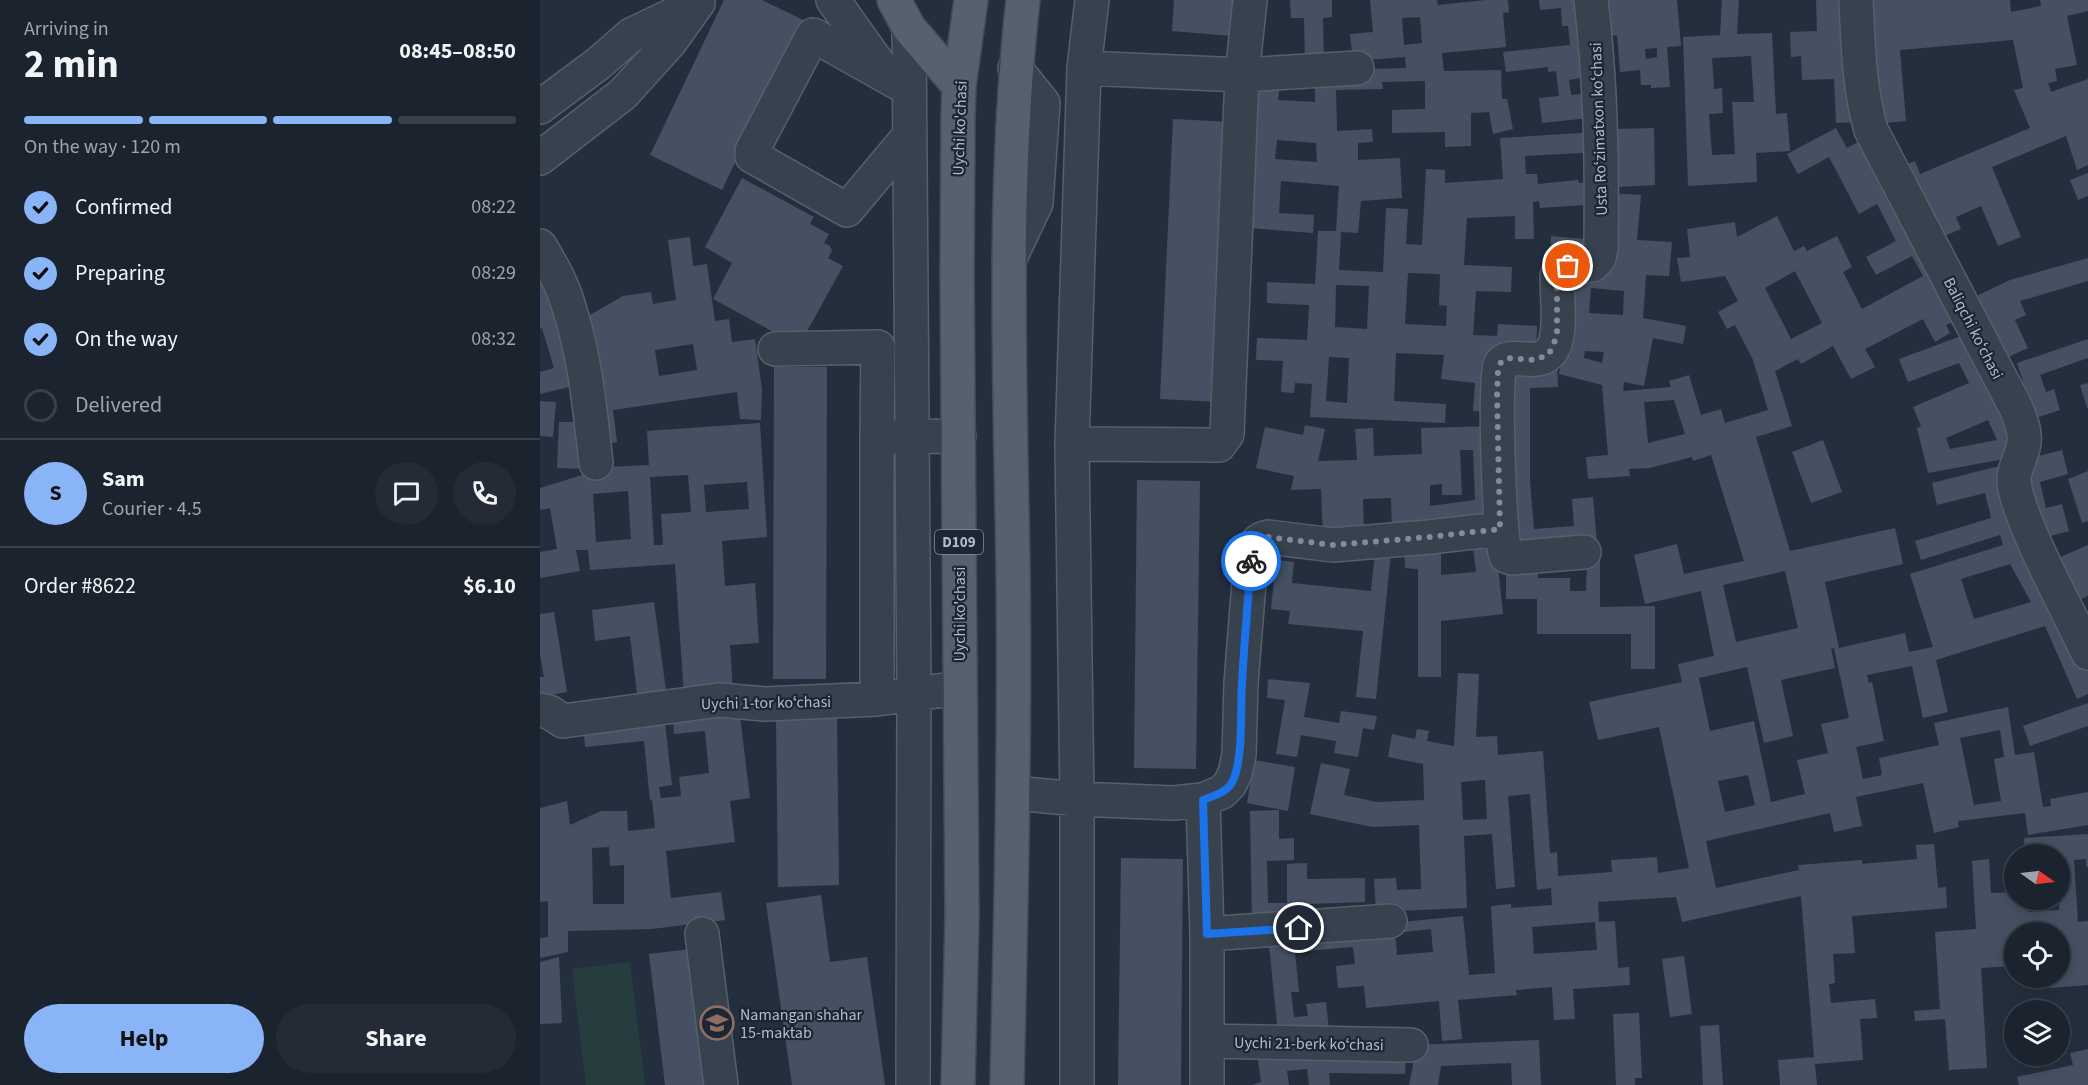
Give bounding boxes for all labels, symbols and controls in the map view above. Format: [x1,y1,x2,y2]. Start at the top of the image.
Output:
text: Arriving in [24,15,109,43]
text: 08:45–08:50 [399,35,516,67]
text: 2 min [24,37,119,93]
street label: Usta Roʻzimatxon koʻchasi [1585,42,1613,216]
street label: Uychi ko'chasi [947,80,973,176]
text: On the way · 120 m [24,133,181,161]
icon: check [24,191,57,224]
text: Confirmed [75,191,172,223]
text: 08:22 [471,193,516,221]
pin [1542,240,1593,291]
icon: bag [1551,249,1584,282]
icon: check [24,257,57,290]
text: Preparing [75,257,165,289]
text: 08:29 [471,259,516,287]
street label: Baliqchi koʻchasi [1938,274,2008,383]
icon: check [24,323,57,356]
text: On the way [75,323,178,355]
text: 08:32 [471,325,516,353]
text: Delivered [75,389,162,421]
button: chat [375,462,438,525]
button: phone [453,462,516,525]
text: Sam [102,463,145,495]
text: S [49,477,62,509]
text: Courier · 4.5 [102,495,202,523]
road number: D109 [935,530,983,554]
courier [1221,531,1281,591]
icon: bike [1235,545,1268,578]
street label: Uychi ko'chasi [949,567,971,661]
text: Order #8622 [24,570,136,602]
text: $6.10 [463,570,516,602]
street label: Uychi 1-tor koʻchasi [701,691,831,715]
north arrow [2004,844,2070,910]
map controls [2004,844,2070,1066]
pin [1273,902,1324,953]
icon: home [1282,911,1315,944]
button: locate [2004,922,2070,988]
button: layers [2004,1000,2070,1066]
button: Help [24,1004,264,1073]
button: Share [276,1004,516,1073]
place label: Namangan shahar 15-maktab [740,1004,863,1044]
school or university icon: Namangan shahar 15-maktab [699,1005,735,1041]
street label: Uychi 21-berk koʻchasi [1234,1032,1384,1056]

